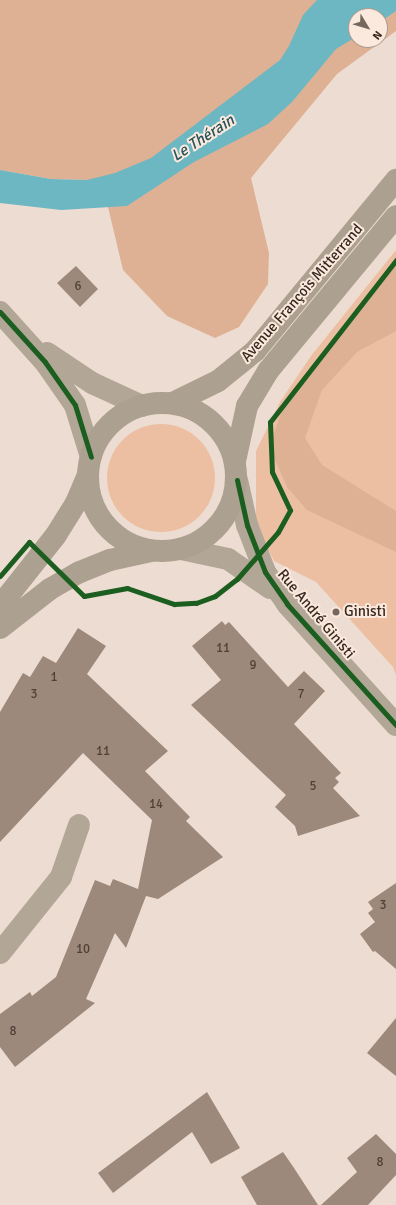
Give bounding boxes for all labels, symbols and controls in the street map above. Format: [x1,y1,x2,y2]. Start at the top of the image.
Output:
north arrow [348,8,388,48]
text: N [370,28,385,42]
water label: Le Thérain [168,111,238,165]
street label: Avenue François Mitterrand [237,221,367,365]
house number: 6 [74,278,82,294]
street label: Rue André Ginisti [273,566,359,662]
place label: Ginisti [344,603,386,621]
marker: Ginisti [331,607,341,617]
house number: 11 [216,640,230,656]
house number: 9 [249,657,257,673]
house number: 1 [50,669,58,685]
house number: 3 [30,686,38,702]
house number: 7 [297,686,305,702]
house number: 11 [96,743,110,759]
house number: 5 [309,778,317,794]
house number: 14 [149,796,163,812]
house number: 3 [379,897,387,913]
house number: 10 [76,941,90,957]
house number: 8 [9,1023,17,1039]
house number: 8 [376,1154,384,1170]

